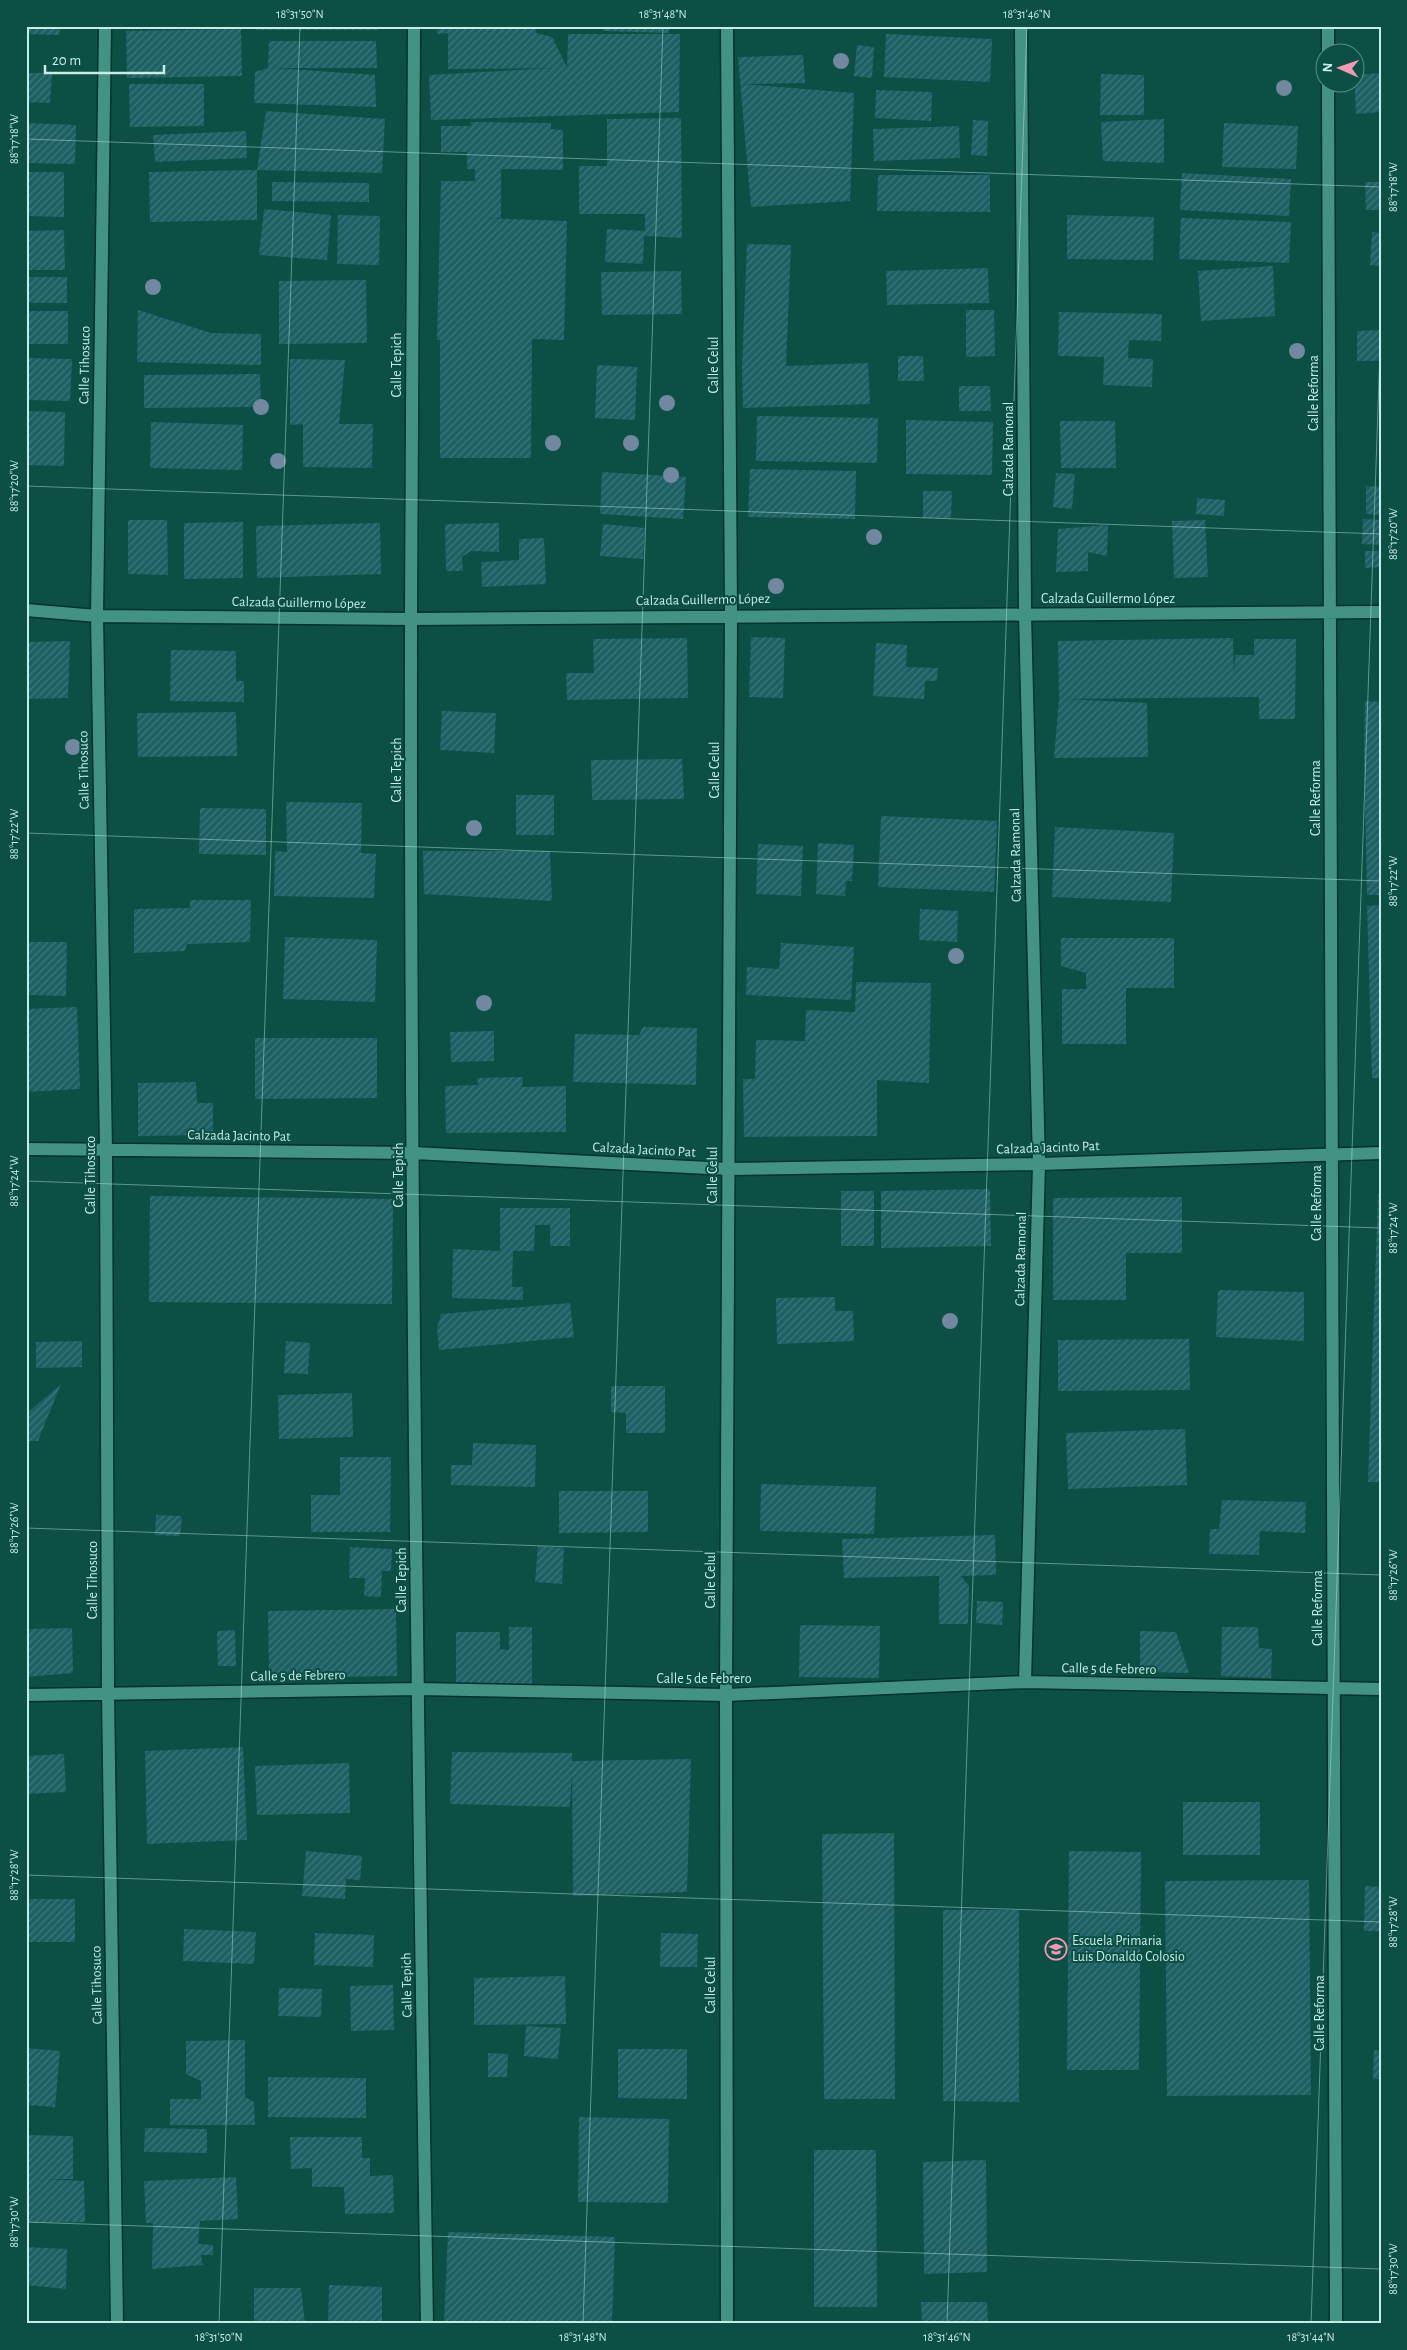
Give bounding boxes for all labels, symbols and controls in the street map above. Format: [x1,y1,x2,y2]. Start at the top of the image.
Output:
text: 18°31'50"N [276,8,324,20]
text: 18°31'48"N [639,8,687,20]
text: 18°31'46"N [1003,8,1051,20]
scale bar [45,42,164,74]
north arrow [1314,42,1364,92]
text: 20 m [52,53,81,68]
text: N [1321,62,1335,73]
text: 88°17'18"W [8,114,20,164]
text: 88°17'18"W [1387,162,1399,212]
street label: Calle Tihosuco [77,326,93,404]
street label: Calle Tepich [390,332,404,398]
street label: Calle Celul [707,337,721,393]
street label: Calle Reforma [1307,354,1321,431]
street label: Calzada Ramonal [1002,402,1016,496]
text: 88°17'20"W [8,460,20,512]
text: 88°17'20"W [1387,508,1399,560]
street label: Calzada Guillermo López [636,592,770,608]
street label: Calzada Guillermo López [1041,592,1175,606]
street label: Calzada Guillermo López [232,595,366,611]
street label: Calle Tihosuco [76,731,92,809]
street label: Calle Tepich [390,737,404,803]
street label: Calle Celul [708,742,722,798]
street label: Calle Reforma [1309,759,1323,836]
text: 88°17'22"W [8,808,20,860]
street label: Calzada Ramonal [1008,808,1024,902]
text: 88°17'22"W [1387,855,1399,907]
street label: Calzada Jacinto Pat [187,1128,291,1144]
street label: Calle Tihosuco [84,1136,98,1214]
street label: Calzada Jacinto Pat [996,1139,1100,1157]
street label: Calzada Jacinto Pat [592,1140,696,1160]
street label: Calle Tepich [392,1142,406,1208]
street label: Calle Celul [706,1147,720,1203]
text: 88°17'24"W [8,1155,20,1207]
street label: Calle Reforma [1310,1164,1324,1241]
text: 88°17'24"W [1387,1202,1399,1254]
street label: Calzada Ramonal [1013,1212,1029,1306]
text: 88°17'26"W [8,1502,20,1554]
street label: Calle Tihosuco [86,1541,100,1619]
street label: Calle Tepich [395,1547,409,1613]
text: 88°17'26"W [1387,1549,1399,1601]
street label: Calle Celul [704,1552,718,1608]
street label: Calle Reforma [1311,1569,1325,1646]
street label: Calle 5 de Febrero [1061,1661,1157,1677]
street label: Calle 5 de Febrero [250,1668,346,1684]
street label: Calle 5 de Febrero [656,1672,752,1686]
text: 88°17'28"W [8,1849,20,1901]
text: 88°17'28"W [1387,1896,1399,1948]
place label: Escuela Primaria Luis Donaldo Colosio [1072,1934,1185,1964]
school or university icon: Escuela Primaria Luis Donaldo Colosio [1044,1937,1068,1961]
street label: Calle Tihosuco [89,1946,105,2024]
street label: Calle Tepich [399,1952,415,2018]
street label: Calle Celul [704,1957,718,2013]
street label: Calle Reforma [1313,1974,1327,2051]
text: 88°17'30"W [8,2196,20,2248]
text: 88°17'30"W [1387,2243,1399,2295]
text: 18°31'50"N [195,2331,243,2343]
text: 18°31'48"N [559,2331,607,2343]
text: 18°31'46"N [923,2331,971,2343]
text: 18°31'44"N [1287,2331,1335,2343]

